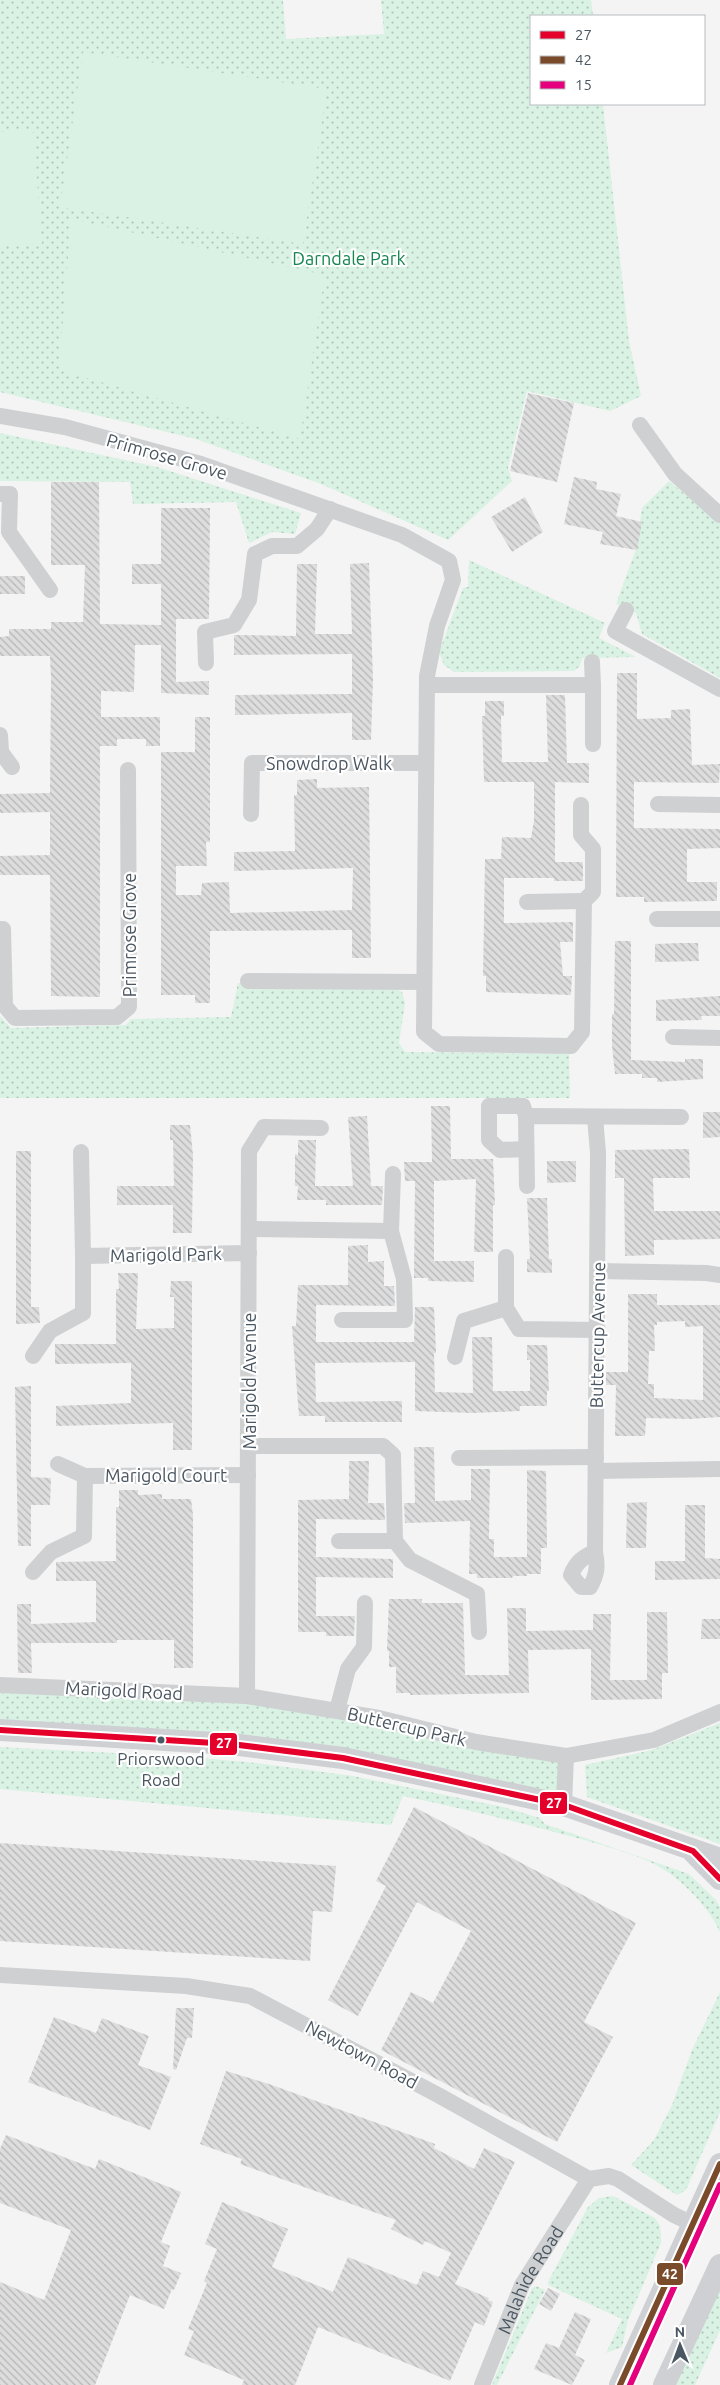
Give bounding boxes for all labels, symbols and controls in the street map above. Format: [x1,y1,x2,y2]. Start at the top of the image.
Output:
legend [530,15,705,105]
text: 27 [575,26,592,43]
text: 42 [575,51,592,68]
text: 15 [575,76,592,93]
park label: Darndale Park [292,248,406,268]
street label: Primrose Grove [104,429,230,483]
street label: Snowdrop Walk [266,753,392,773]
street label: Primrose Grove [119,873,139,997]
street label: Marigold Park [110,1243,222,1265]
street label: Buttercup Avenue [586,1262,608,1408]
street label: Marigold Avenue [239,1313,259,1449]
street label: Marigold Court [105,1465,227,1485]
street label: Marigold Road [65,1677,183,1703]
street label: Buttercup Park [345,1703,469,1749]
line badge: 27 [209,1732,238,1756]
marker: Priorswood Road [156,1735,166,1745]
text: 27 [216,1735,232,1751]
place label: Priorswood Road [117,1749,205,1789]
line badge: 27 [539,1791,568,1815]
text: 27 [546,1795,562,1811]
street label: Newtown Road [302,2016,422,2092]
street label: Malahide Road [494,2222,567,2337]
line badge: 42 [656,2262,684,2286]
text: 42 [662,2266,678,2282]
north arrow [655,2320,705,2370]
text: N [674,2324,685,2340]

